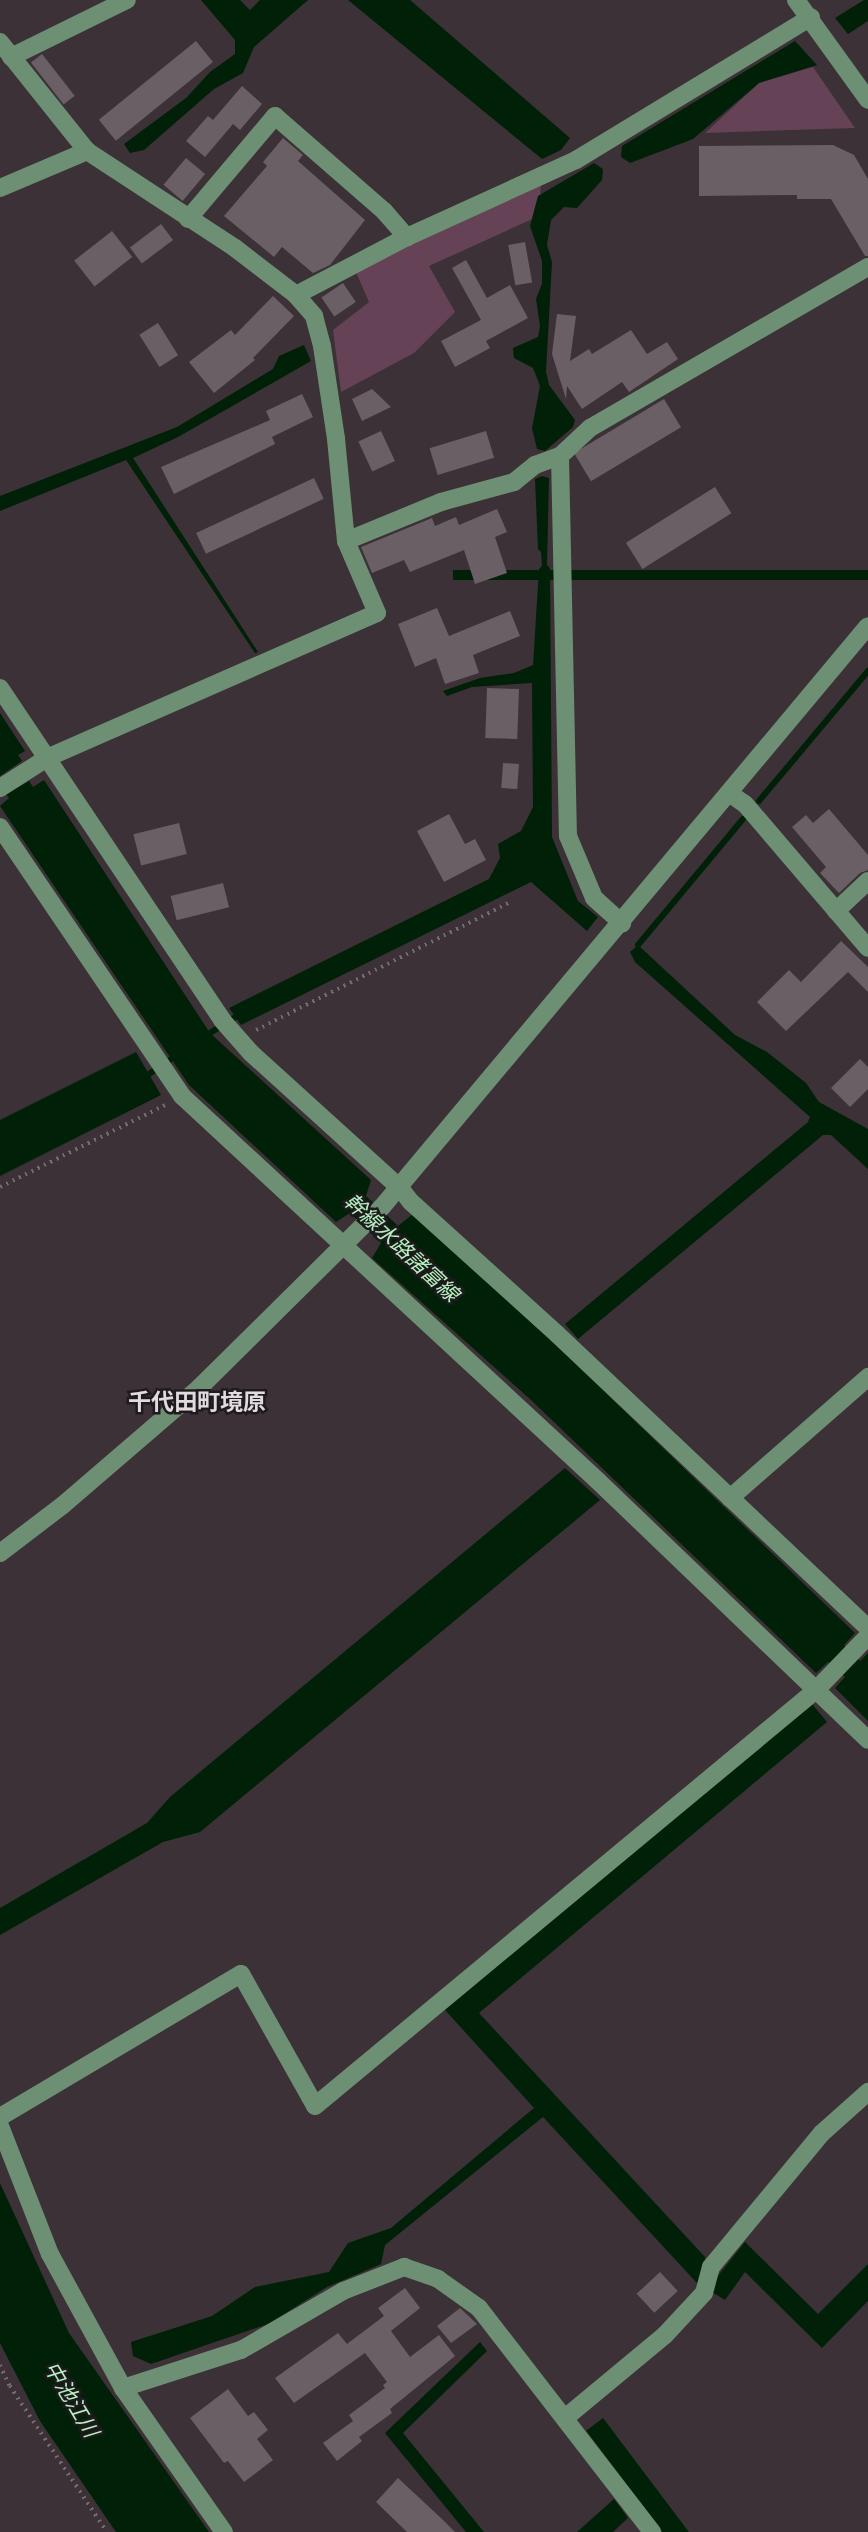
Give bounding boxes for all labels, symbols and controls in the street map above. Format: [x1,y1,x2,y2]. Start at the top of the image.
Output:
water label: 幹線水路諸富線 [340,1188,464,1306]
district label: 千代田町境原 [128,1387,266,1415]
water label: 中池江川 [40,2357,104,2441]

